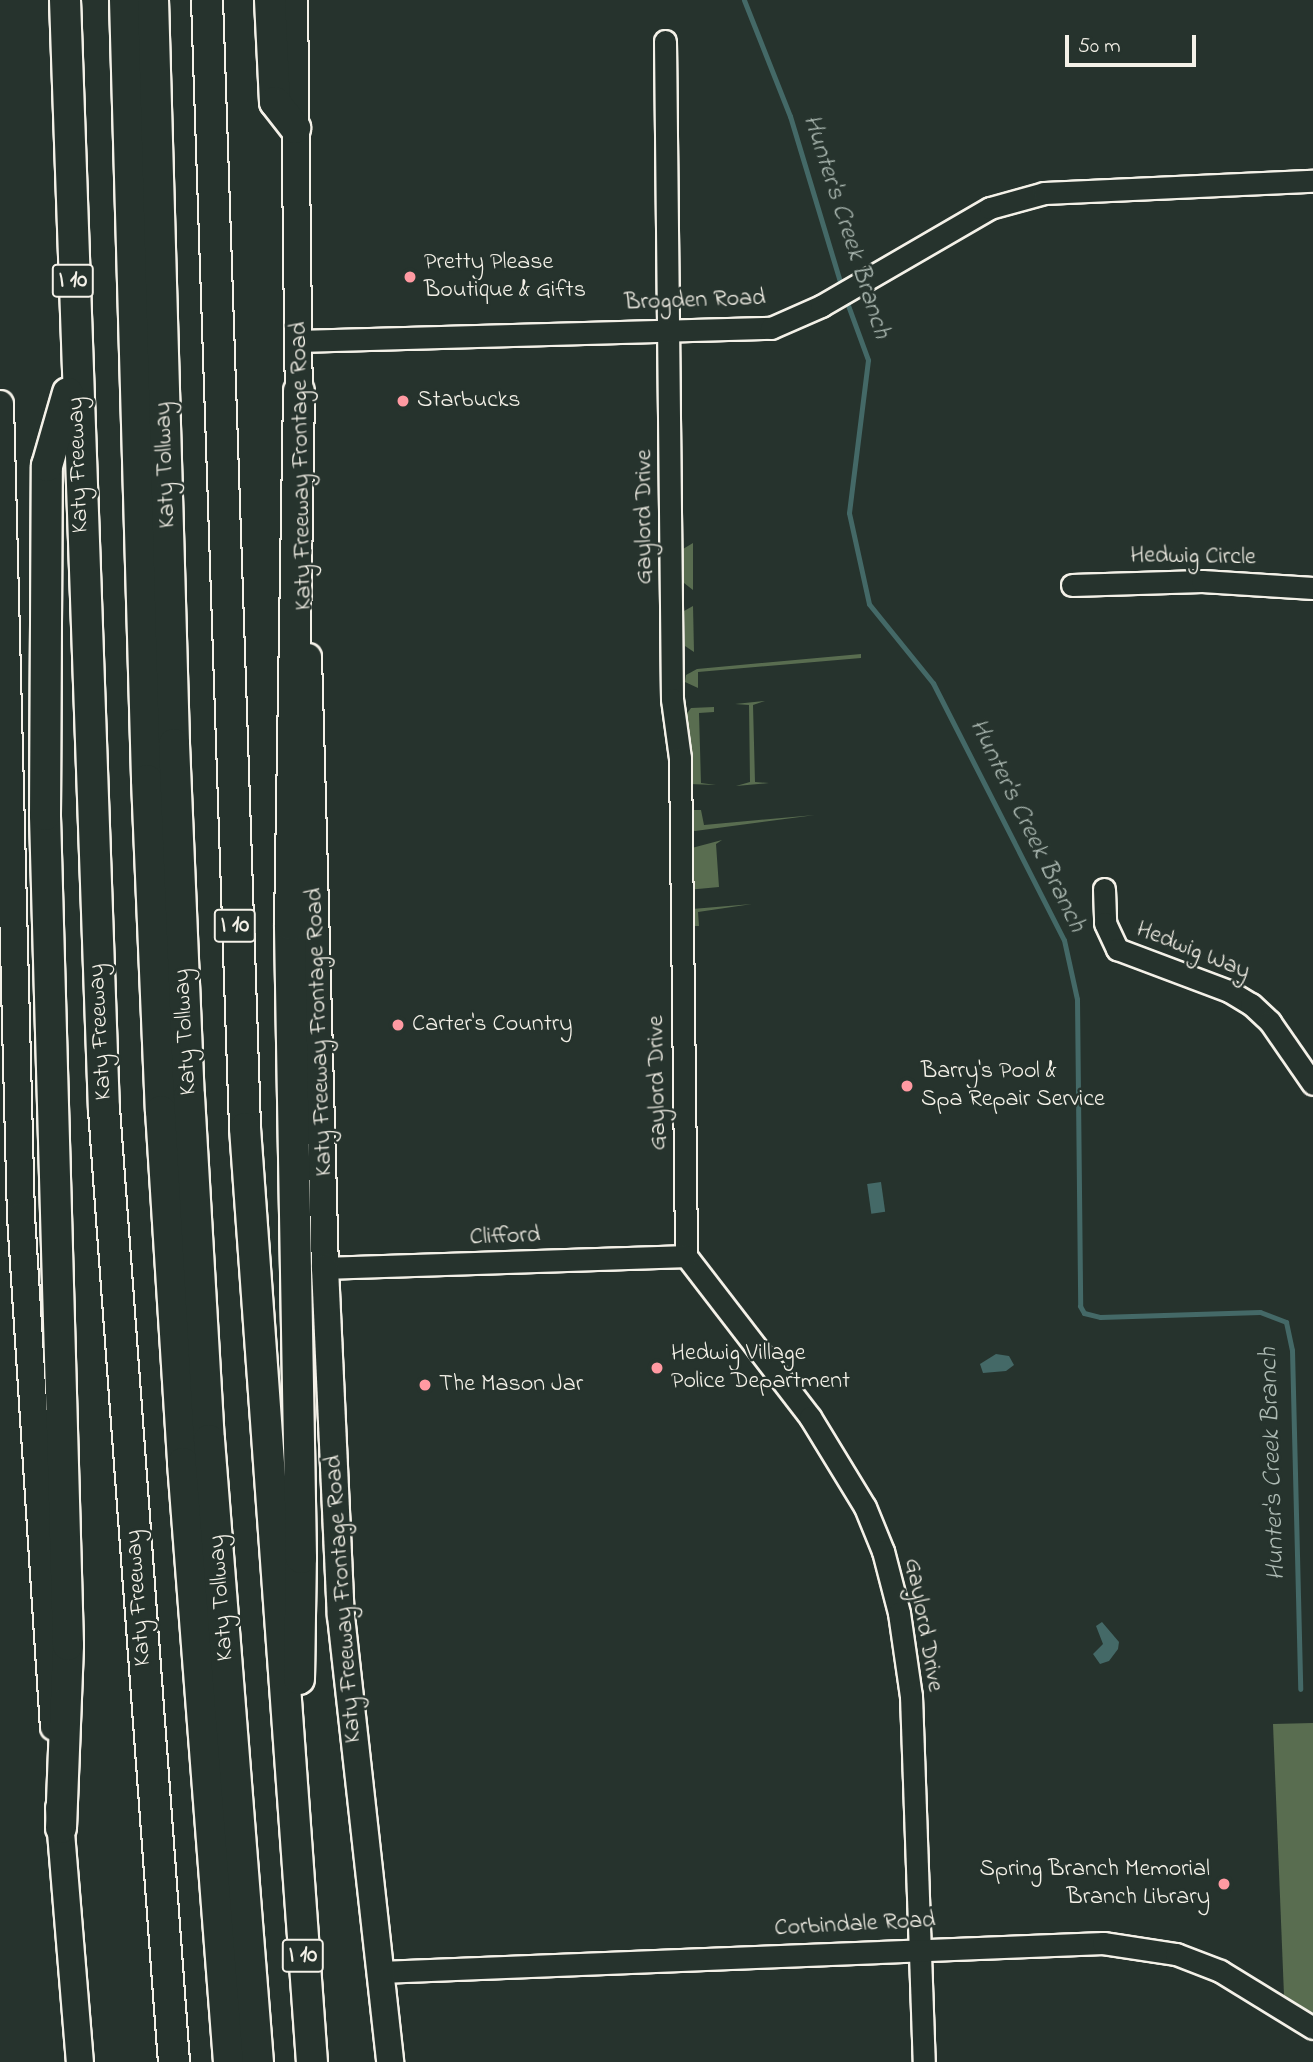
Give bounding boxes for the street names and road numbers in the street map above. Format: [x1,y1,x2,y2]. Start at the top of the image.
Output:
road number: I 10 [50,262,96,300]
street label: Brogden Road [624,284,766,318]
street label: Katy Freeway Frontage Road [285,321,319,611]
street label: Katy Freeway [62,396,96,534]
street label: Katy Tollway [149,401,183,529]
street label: Gaylord Drive [631,450,659,584]
street label: Hedwig Circle [1130,542,1256,572]
street label: Katy Freeway Frontage Road [301,887,339,1177]
road number: I 10 [212,906,258,945]
street label: Hedwig Way [1132,915,1254,987]
street label: Katy Freeway [83,963,119,1101]
street label: Katy Tollway [168,968,204,1096]
street label: Gaylord Drive [642,1015,674,1151]
street label: Clifford [469,1221,541,1253]
street label: Katy Freeway Frontage Road [320,1454,368,1744]
street label: Katy Freeway [120,1529,158,1667]
street label: Katy Tollway [203,1534,241,1662]
street label: Gaylord Drive [897,1556,949,1694]
street label: Corbindale Road [774,1906,936,1944]
road number: I 10 [280,1937,326,1976]

